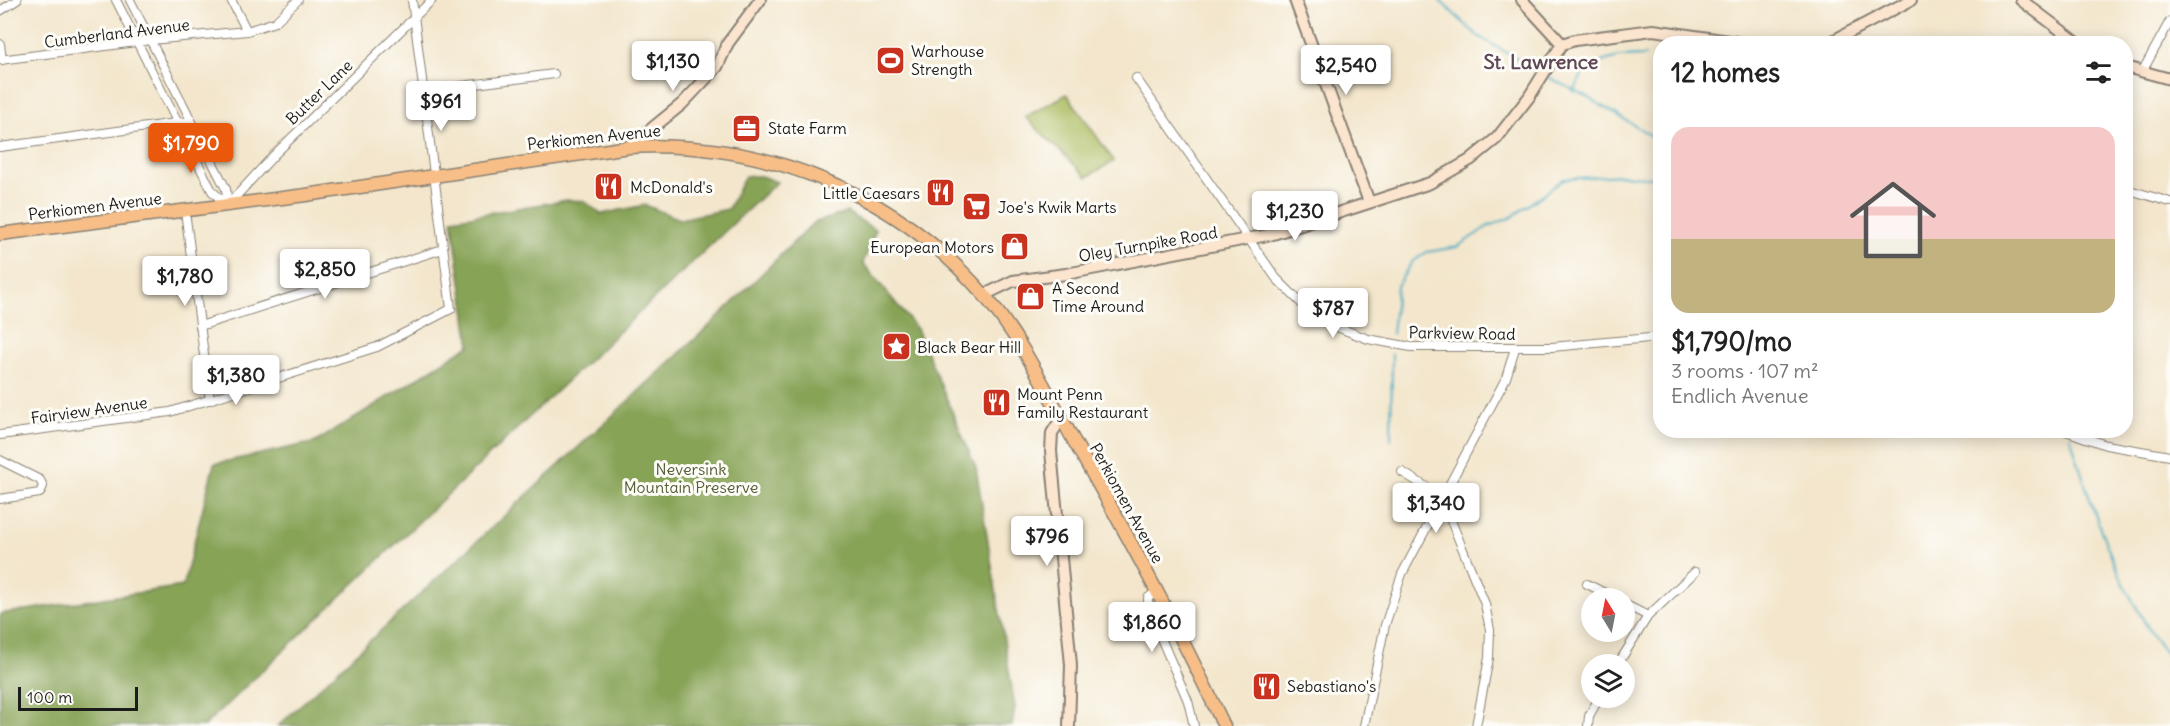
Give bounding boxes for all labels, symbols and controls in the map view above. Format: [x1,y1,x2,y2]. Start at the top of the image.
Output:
street label: Cumberland Avenue [43,14,191,52]
pin: $1,130 [624,41,722,92]
place label: Warhouse Strength [911,41,984,79]
sports icon: Warhouse Strength [874,44,906,76]
pin: $2,540 [1297,45,1395,96]
text: $1,130 [646,48,700,73]
district label: St. Lawrence [1484,49,1599,74]
text: $2,540 [1315,52,1377,77]
street label: Butter Lane [281,55,357,129]
text: 12 homes [1671,56,1780,89]
icon: filters [2082,56,2115,89]
pin: $961 [405,81,477,132]
text: $961 [420,88,462,113]
office icon: State Farm [731,112,763,144]
place label: State Farm [768,118,847,138]
street label: Perkiomen Avenue [526,120,662,154]
pin: $1,790 [142,123,240,174]
text: $1,790 [162,130,220,155]
icon: home [1839,166,1947,274]
restaurant icon: McDonald's [593,171,625,203]
place label: McDonald's [630,177,713,197]
restaurant icon: Little Caesars [925,177,957,209]
place label: Little Caesars [823,183,920,203]
street label: Perkiomen Avenue [27,188,163,224]
supermarket icon: Joe's Kwik Marts [961,191,993,223]
pin: $1,230 [1246,191,1344,242]
place label: Joe's Kwik Marts [998,197,1117,217]
text: $1,230 [1266,198,1324,223]
street label: Oley Turnpike Road [1077,222,1219,266]
shop icon: European Motors [999,231,1031,263]
place label: European Motors [870,237,994,257]
pin: $2,850 [276,249,374,300]
pin: $1,780 [136,256,234,307]
text: $2,850 [294,256,356,281]
text: $1,780 [156,263,214,288]
place label: A Second Time Around [1052,278,1144,316]
shop icon: A Second Time Around [1015,281,1047,313]
pin: $787 [1297,288,1369,339]
text: $787 [1312,295,1354,320]
street label: Parkview Road [1408,322,1516,344]
text: $1,790/mo [1671,325,1792,358]
place icon: Black Bear Hill [880,331,912,363]
place label: Black Bear Hill [917,337,1021,357]
pin: $1,380 [187,355,285,406]
text: 3 rooms · 107 m² [1671,358,1819,383]
text: $1,380 [207,362,265,387]
text: Endlich Avenue [1671,383,1808,408]
place label: Mount Penn Family Restaurant [1017,384,1149,422]
restaurant icon: Mount Penn Family Restaurant [980,387,1012,419]
street label: Fairview Avenue [29,392,149,428]
street label: Perkiomen Avenue [1086,439,1168,567]
park label: Neversink Mountain Preserve [624,459,758,497]
pin: $1,340 [1387,483,1485,534]
text: $1,340 [1407,490,1465,515]
pin: $796 [1011,516,1083,567]
text: $796 [1025,523,1069,548]
north arrow [1581,588,1635,642]
map controls [1581,588,1635,708]
pin: $1,860 [1103,602,1201,653]
text: $1,860 [1122,609,1182,634]
button: layers [1581,654,1635,708]
restaurant icon: Sebastiano's [1250,670,1282,702]
place label: Sebastiano's [1287,676,1376,696]
scale bar [18,684,138,712]
text: 100 m [27,687,72,707]

